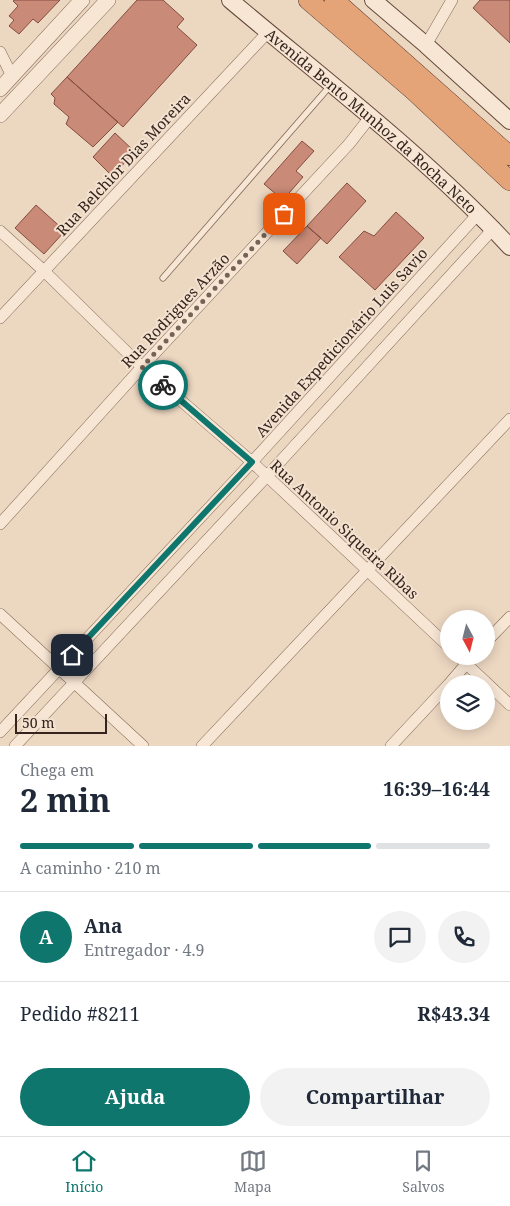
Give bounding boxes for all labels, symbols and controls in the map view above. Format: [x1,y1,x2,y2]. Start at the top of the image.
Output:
street label: Avenida Bento Munhoz da Rocha Neto [261,24,482,218]
street label: Rua Belchior Dias Moreira [52,88,194,240]
pin [263,193,305,235]
icon: bag [270,200,298,228]
street label: Avenida Expedicionário Luis Savio [251,243,431,441]
street label: Rua Rodrigues Arzão [117,248,233,372]
courier [138,360,188,410]
icon: bike [149,371,177,399]
street label: Rua Antonio Siqueira Ribas [267,455,424,603]
north arrow [440,610,495,665]
map controls [440,610,495,730]
pin [51,634,93,676]
icon: home [58,641,86,669]
button: layers [440,675,495,730]
scale bar [15,711,108,734]
text: 50 m [22,713,55,732]
text: Chega em [20,759,94,781]
text: 16:39–16:44 [383,776,490,802]
text: 2 min [20,778,111,821]
text: A caminho · 210 m [20,857,161,879]
button: chat [374,911,426,963]
button: phone [438,911,490,963]
text: Ana [84,913,122,939]
text: A [39,924,53,950]
text: Entregador · 4.9 [84,939,204,961]
text: Pedido #8211 [20,1001,140,1027]
text: R$43.34 [417,1001,490,1027]
button: Ajuda [20,1068,250,1126]
button: Compartilhar [260,1068,490,1126]
tab: Início [65,1147,103,1196]
tab: Mapa [234,1147,272,1196]
tab: Salvos [402,1147,445,1196]

